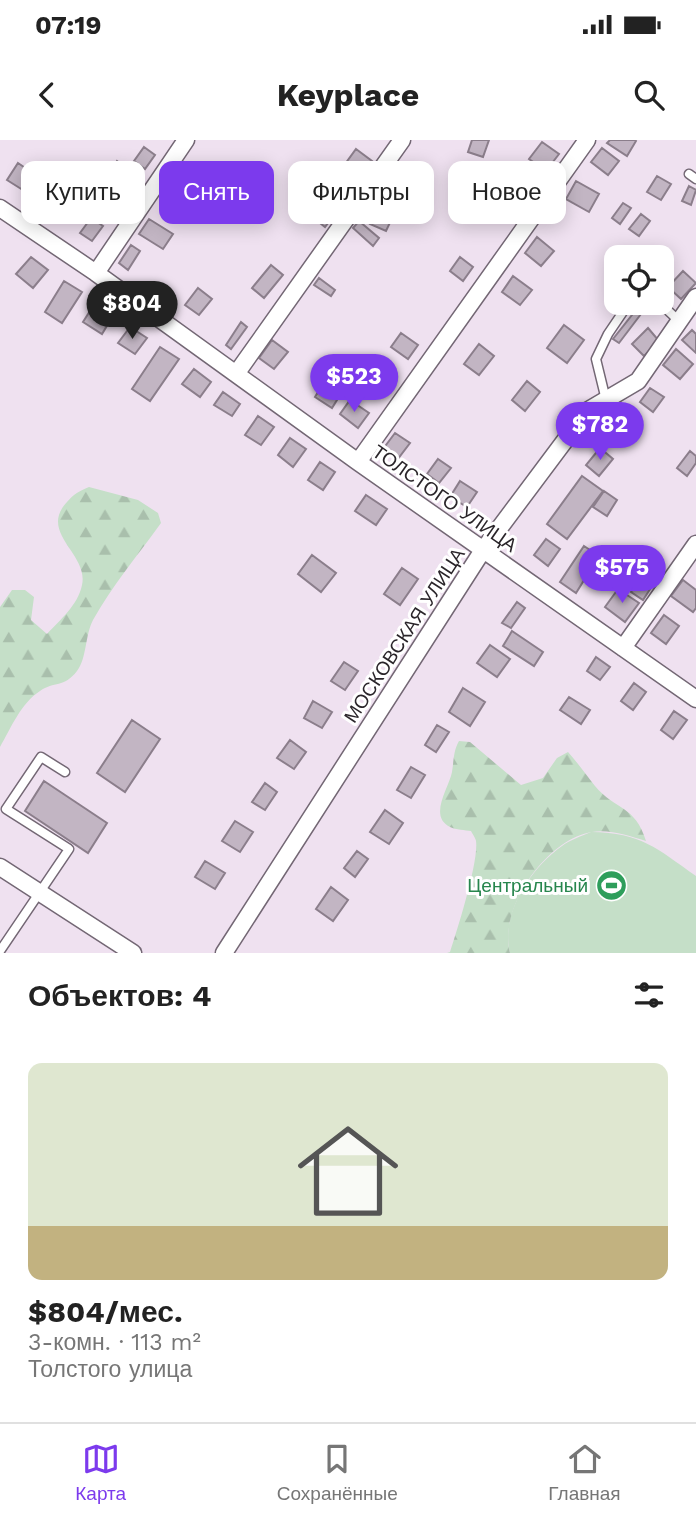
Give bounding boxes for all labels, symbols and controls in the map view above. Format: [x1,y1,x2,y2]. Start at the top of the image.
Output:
text: 07:19 [35,10,101,40]
icon: back [28,76,66,114]
text: Keyplace [277,76,419,114]
icon: search [630,76,668,114]
chip: Купить [21,161,145,224]
chip: Снять [159,161,274,224]
chip: Фильтры [288,161,434,224]
chip: Новое [448,161,566,224]
map controls [604,245,674,315]
button: locate [604,245,674,315]
pin: $804 [91,282,173,341]
text: $804 [103,290,161,317]
pin: $523 [313,355,395,414]
text: $523 [326,363,382,390]
pin: $782 [559,402,641,462]
text: $782 [572,411,628,438]
street label: ТОЛСТОГО УЛИЦА [368,440,522,557]
street label: МОСКОВСКАЯ УЛИЦА [339,543,470,727]
pin: $575 [581,546,663,605]
text: $575 [595,554,649,581]
sports icon: Центральный [594,868,628,902]
place label: Центральный [467,874,588,897]
icon: filters [630,976,668,1014]
text: Объектов: 4 [28,978,211,1013]
icon: home [285,1108,411,1234]
text: $804/мес. [28,1294,183,1329]
text: 3-комн. · 113 m² [28,1329,201,1356]
text: Толстого улица [28,1356,192,1383]
tab: Карта [75,1440,126,1505]
tab: Сохранённые [277,1440,398,1505]
tab: Главная [548,1440,621,1505]

